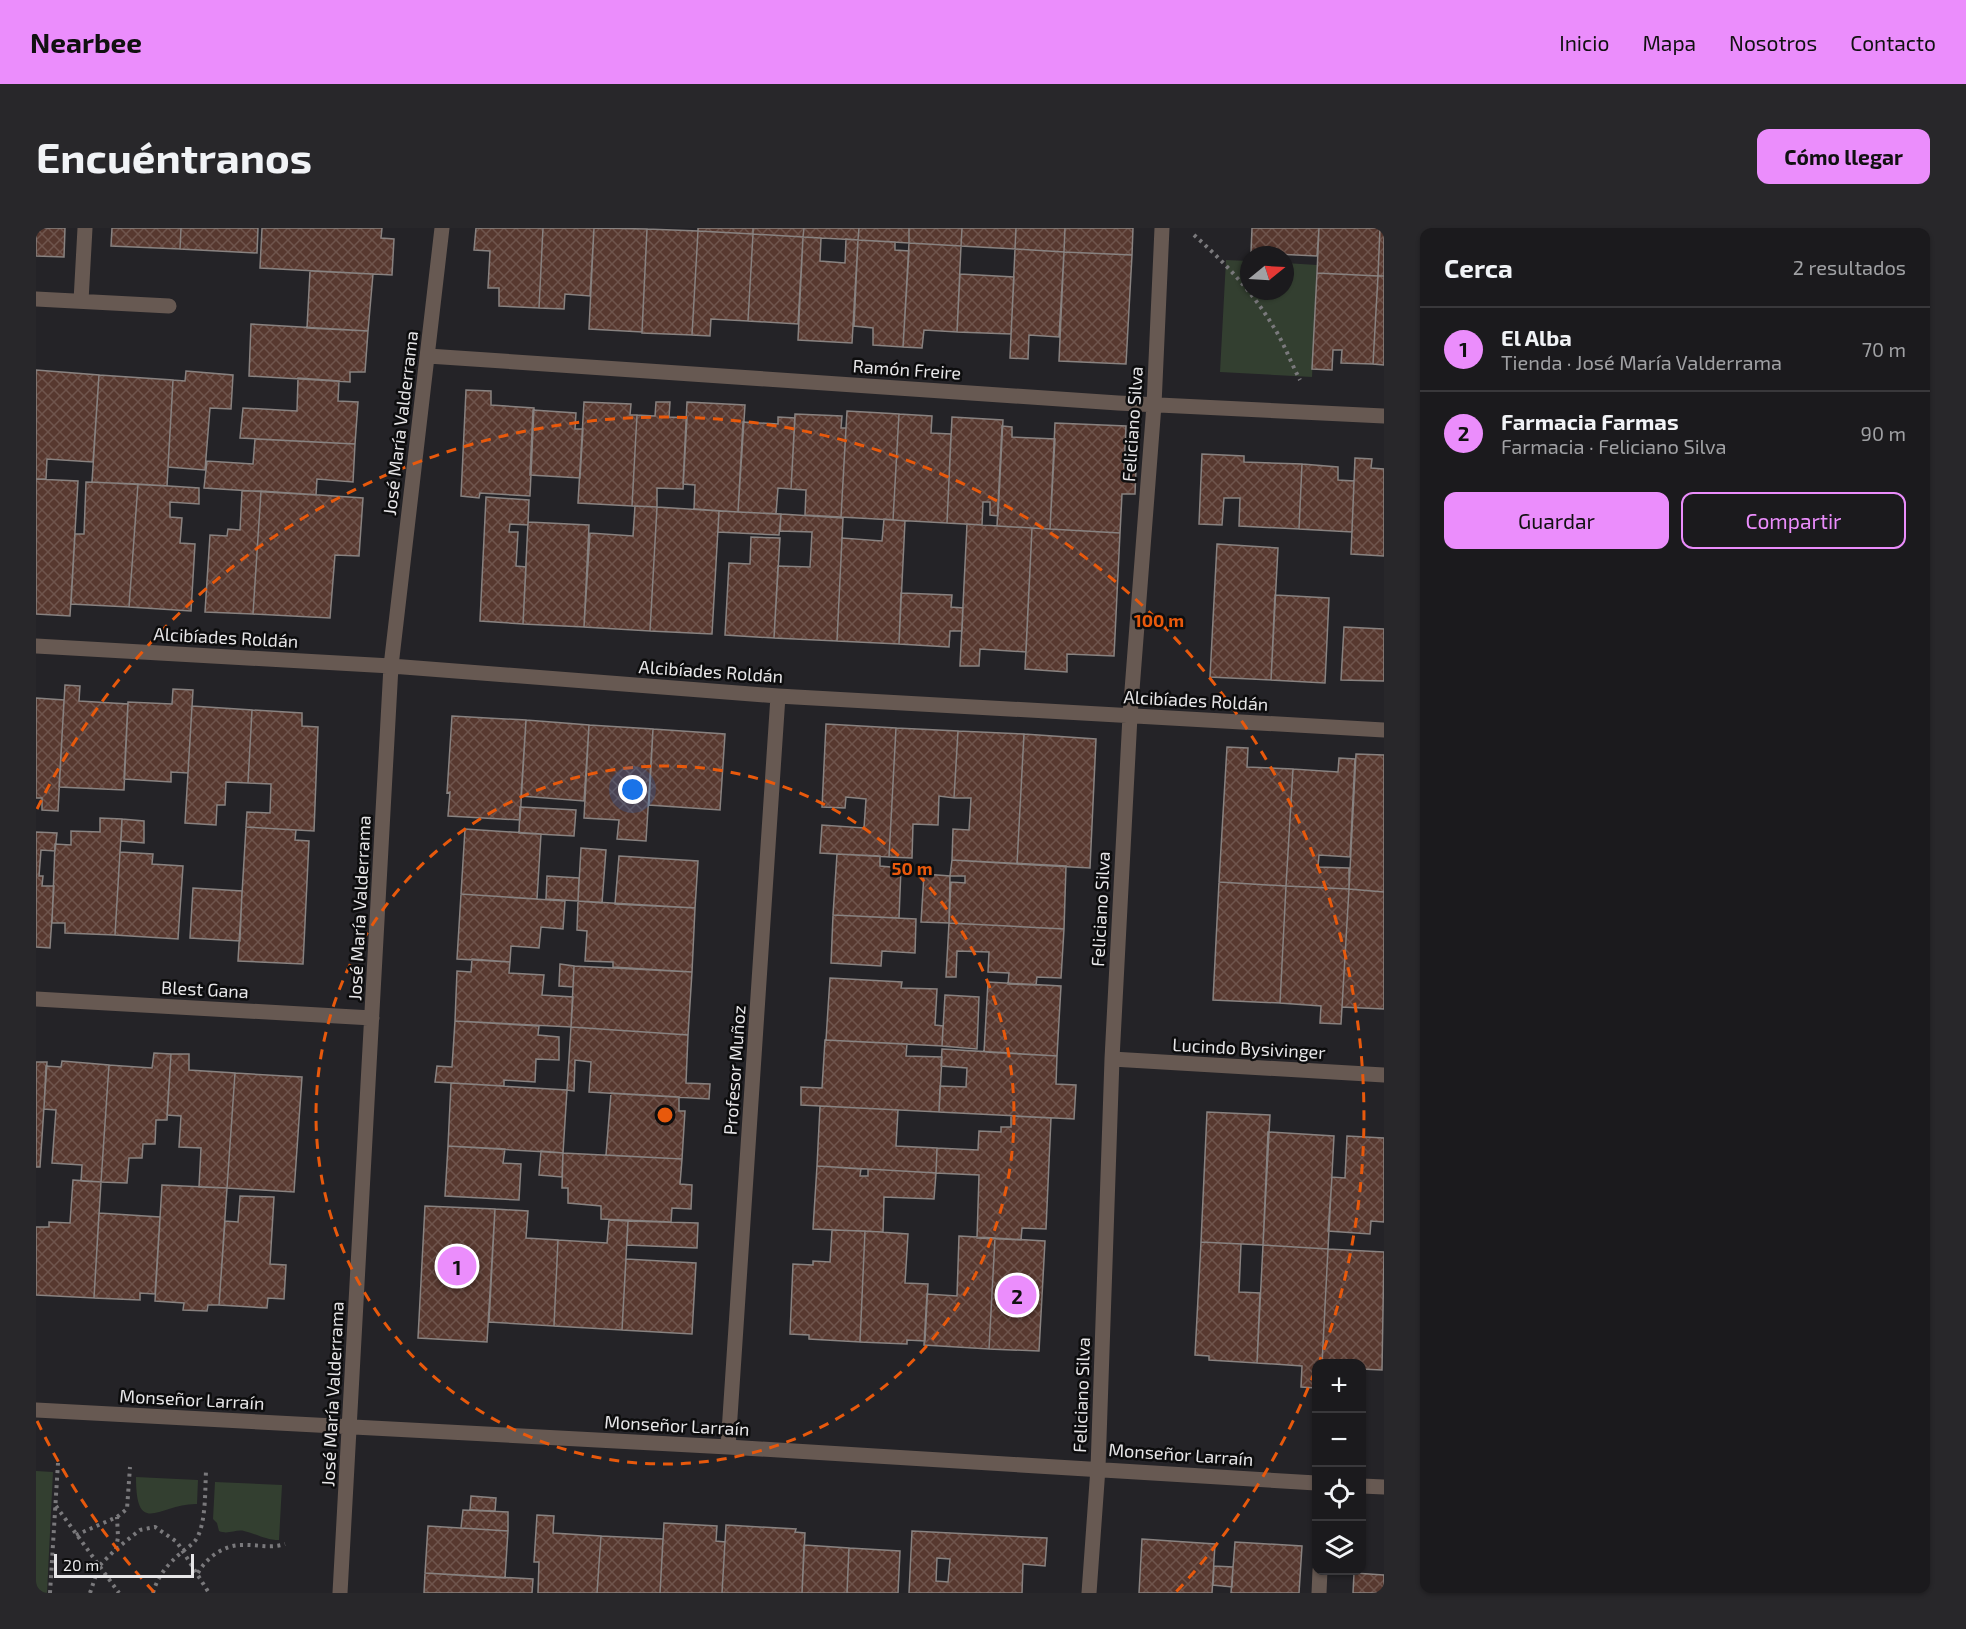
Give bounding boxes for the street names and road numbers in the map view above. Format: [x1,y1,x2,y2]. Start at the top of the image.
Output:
street label: José María Valderrama [378,330,422,516]
street label: Ramón Freire [852,354,962,384]
street label: Feliciano Silva [1117,366,1147,482]
street label: Alcibíades Roldán [153,622,299,652]
street label: Alcibíades Roldán [638,655,784,687]
street label: Alcibíades Roldán [1123,685,1269,715]
street label: José María Valderrama [343,815,375,1001]
street label: Feliciano Silva [1086,851,1114,967]
street label: Blest Gana [161,976,249,1002]
street label: Profesor Muñoz [718,1004,750,1136]
street label: Lucindo Bysivinger [1172,1033,1326,1063]
street label: José María Valderrama [316,1301,348,1487]
street label: Feliciano Silva [1068,1337,1094,1453]
street label: Monseñor Larraín [119,1384,265,1414]
street label: Monseñor Larraín [604,1410,750,1440]
street label: Monseñor Larraín [1108,1438,1254,1470]

